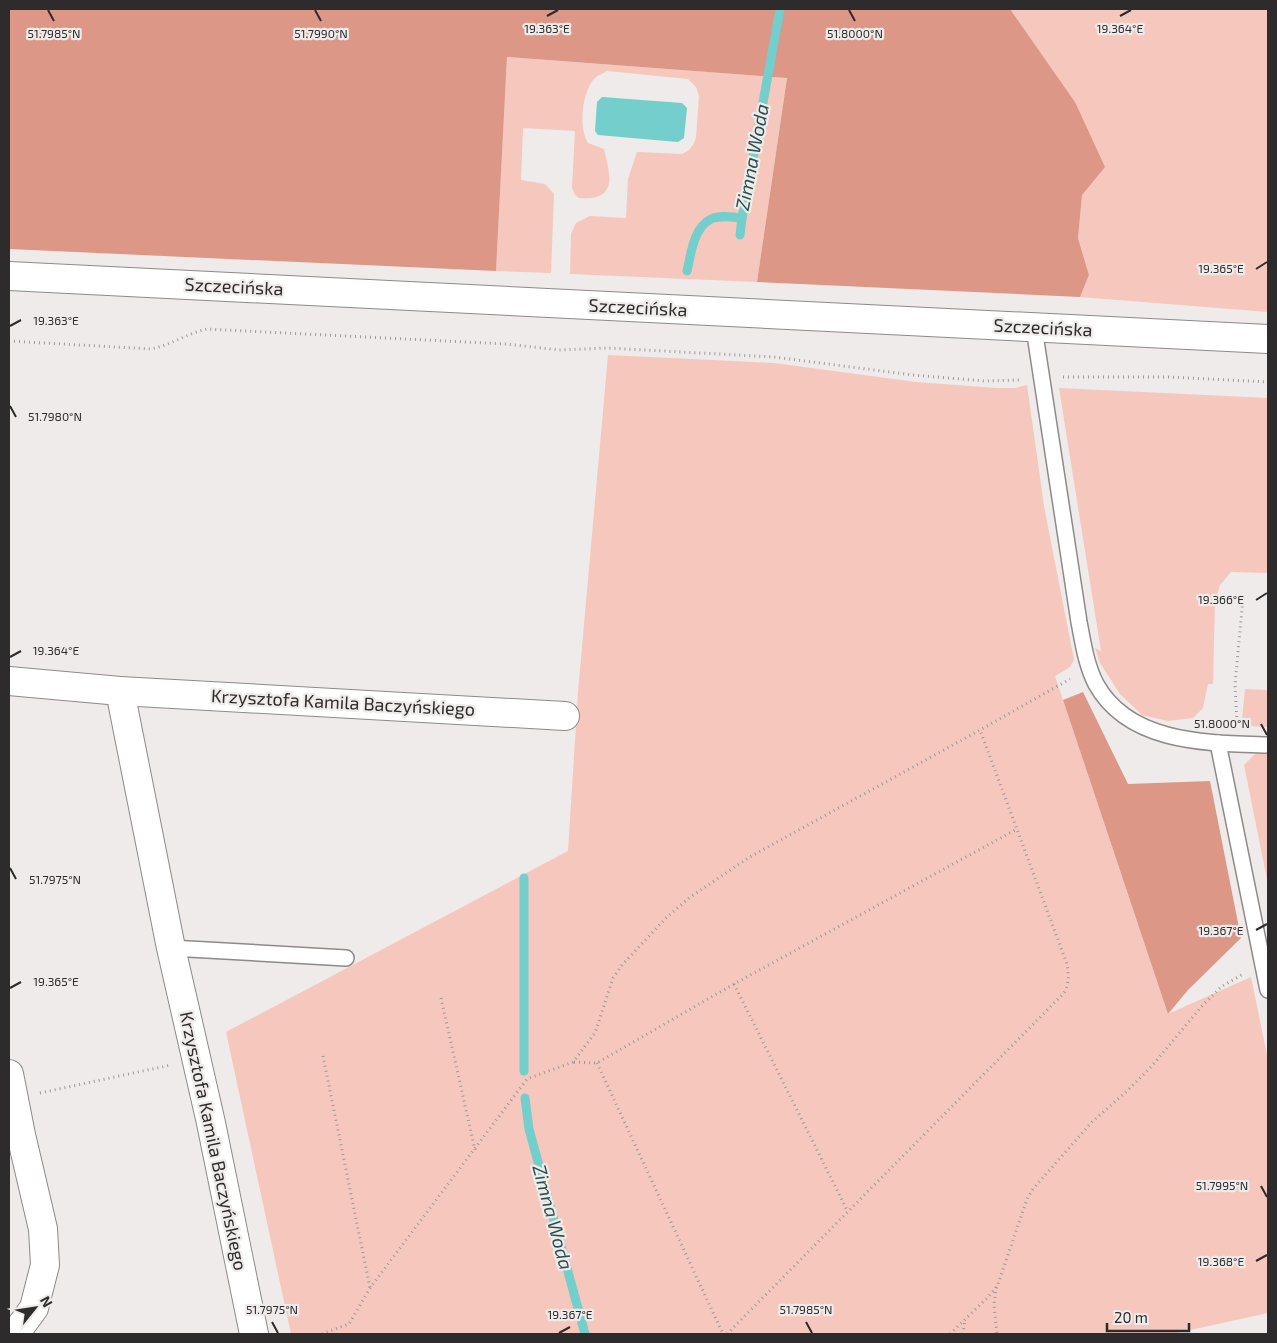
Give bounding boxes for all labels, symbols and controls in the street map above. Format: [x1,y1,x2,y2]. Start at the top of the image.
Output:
text: 19.363°E [524,21,570,35]
text: 19.364°E [1097,21,1143,35]
text: 51.7985°N [27,26,81,40]
text: 51.7990°N [294,26,348,40]
text: 51.8000°N [827,26,883,40]
water label: Zimna Woda [730,102,773,212]
text: 19.365°E [1198,261,1244,275]
street label: Szczecińska [184,272,284,300]
street label: Szczecińska [588,293,688,321]
text: 19.363°E [33,313,79,327]
street label: Szczecińska [993,313,1093,341]
text: 51.7980°N [28,409,82,423]
text: 19.366°E [1198,592,1244,606]
text: 19.364°E [33,643,79,657]
street label: Krzysztofa Kamila Baczyńskiego [211,684,476,720]
text: 51.8000°N [1194,716,1250,730]
text: 51.7975°N [29,872,81,886]
text: 19.367°E [1198,923,1244,937]
text: 19.365°E [33,974,79,988]
street label: Krzysztofa Kamila Baczyńskiego [176,1009,252,1272]
water label: Zimna Woda [528,1162,579,1272]
text: 51.7995°N [1196,1178,1248,1192]
text: 19.368°E [1198,1254,1244,1268]
north arrow [10,1283,60,1333]
text: N [37,1293,57,1310]
scale bar [1107,1300,1190,1332]
text: 51.7975°N [246,1302,298,1316]
text: 51.7985°N [779,1302,833,1316]
text: 19.367°E [547,1307,593,1321]
text: 20 m [1114,1308,1148,1326]

